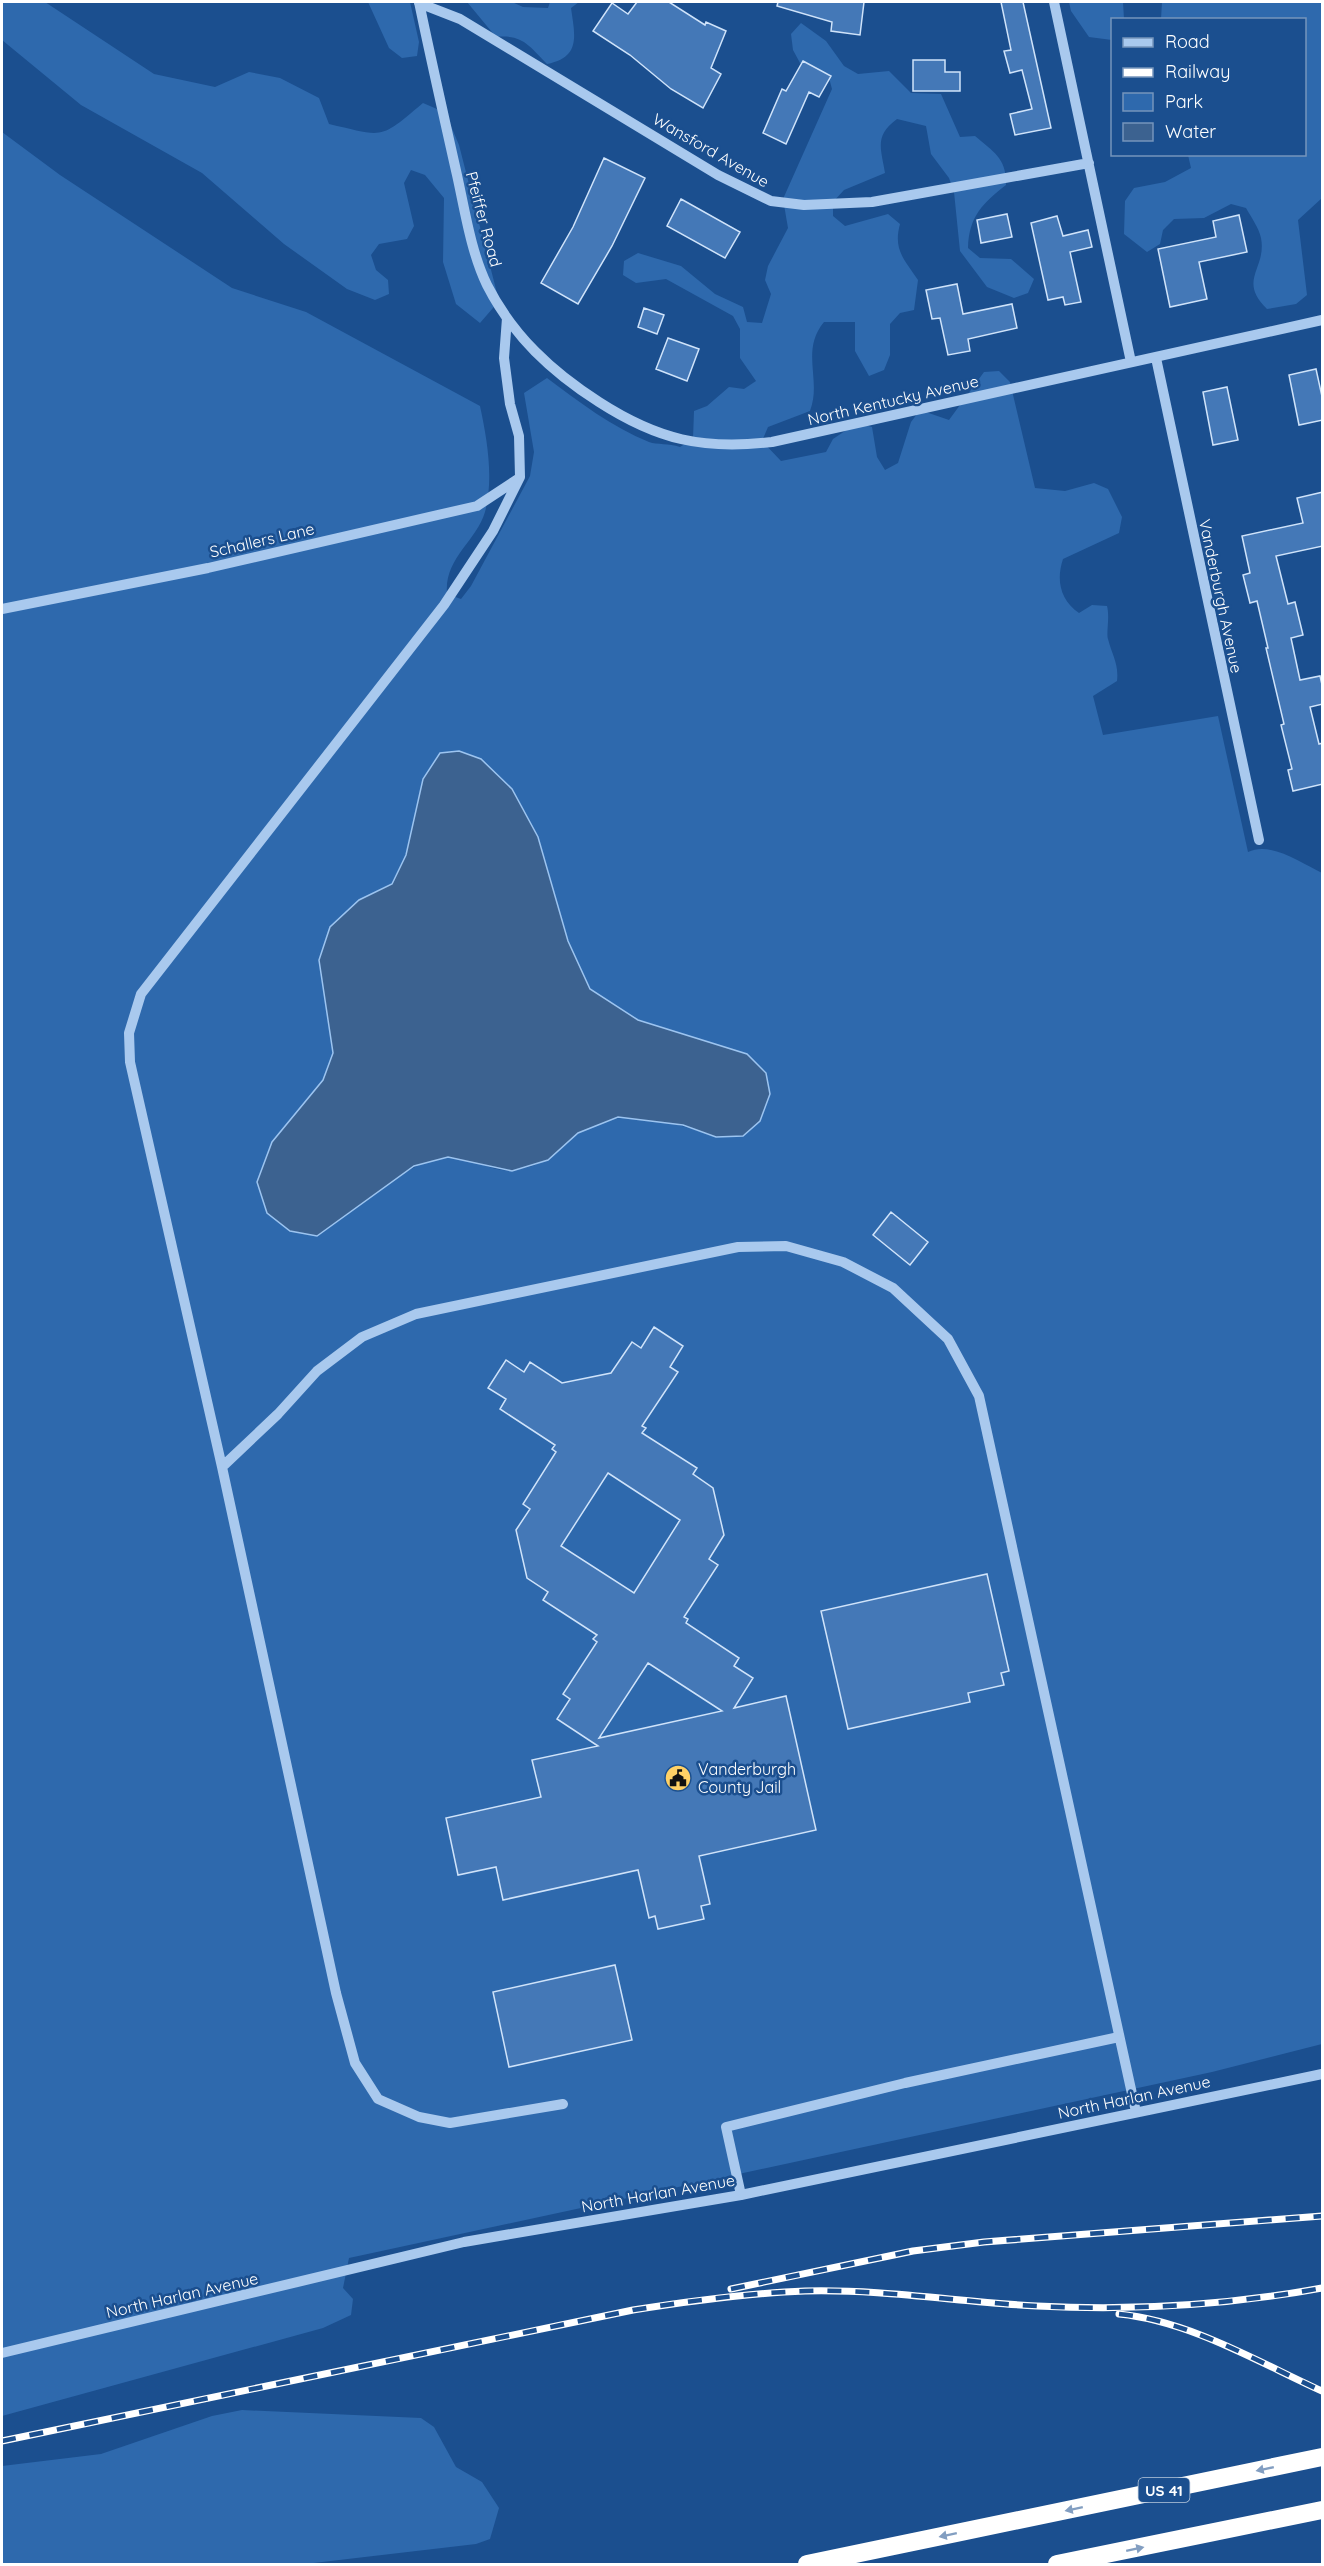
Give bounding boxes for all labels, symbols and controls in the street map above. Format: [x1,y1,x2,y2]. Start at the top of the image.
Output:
legend [1111,18,1306,156]
text: Road [1165,30,1210,53]
text: Railway [1165,60,1231,83]
text: Park [1165,90,1203,113]
street label: Wansford Avenue [649,109,773,191]
text: Water [1165,120,1216,143]
street label: Pfeiffer Road [462,169,506,269]
street label: North Kentucky Avenue [806,371,980,429]
street label: Vanderburgh Avenue [1195,517,1247,675]
street label: Schallers Lane [208,518,316,562]
place label: Vanderburgh County Jail [698,1759,796,1797]
public building icon: Vanderburgh County Jail [663,1763,693,1793]
street label: North Harlan Avenue [1056,2071,1212,2123]
street label: North Harlan Avenue [580,2170,736,2216]
street label: North Harlan Avenue [104,2268,260,2322]
one-way arrow [1256,2465,1275,2474]
road number: US 41 [1138,2478,1190,2502]
one-way arrow [1065,2505,1084,2514]
one-way arrow [938,2531,957,2540]
one-way arrow [1126,2543,1144,2553]

